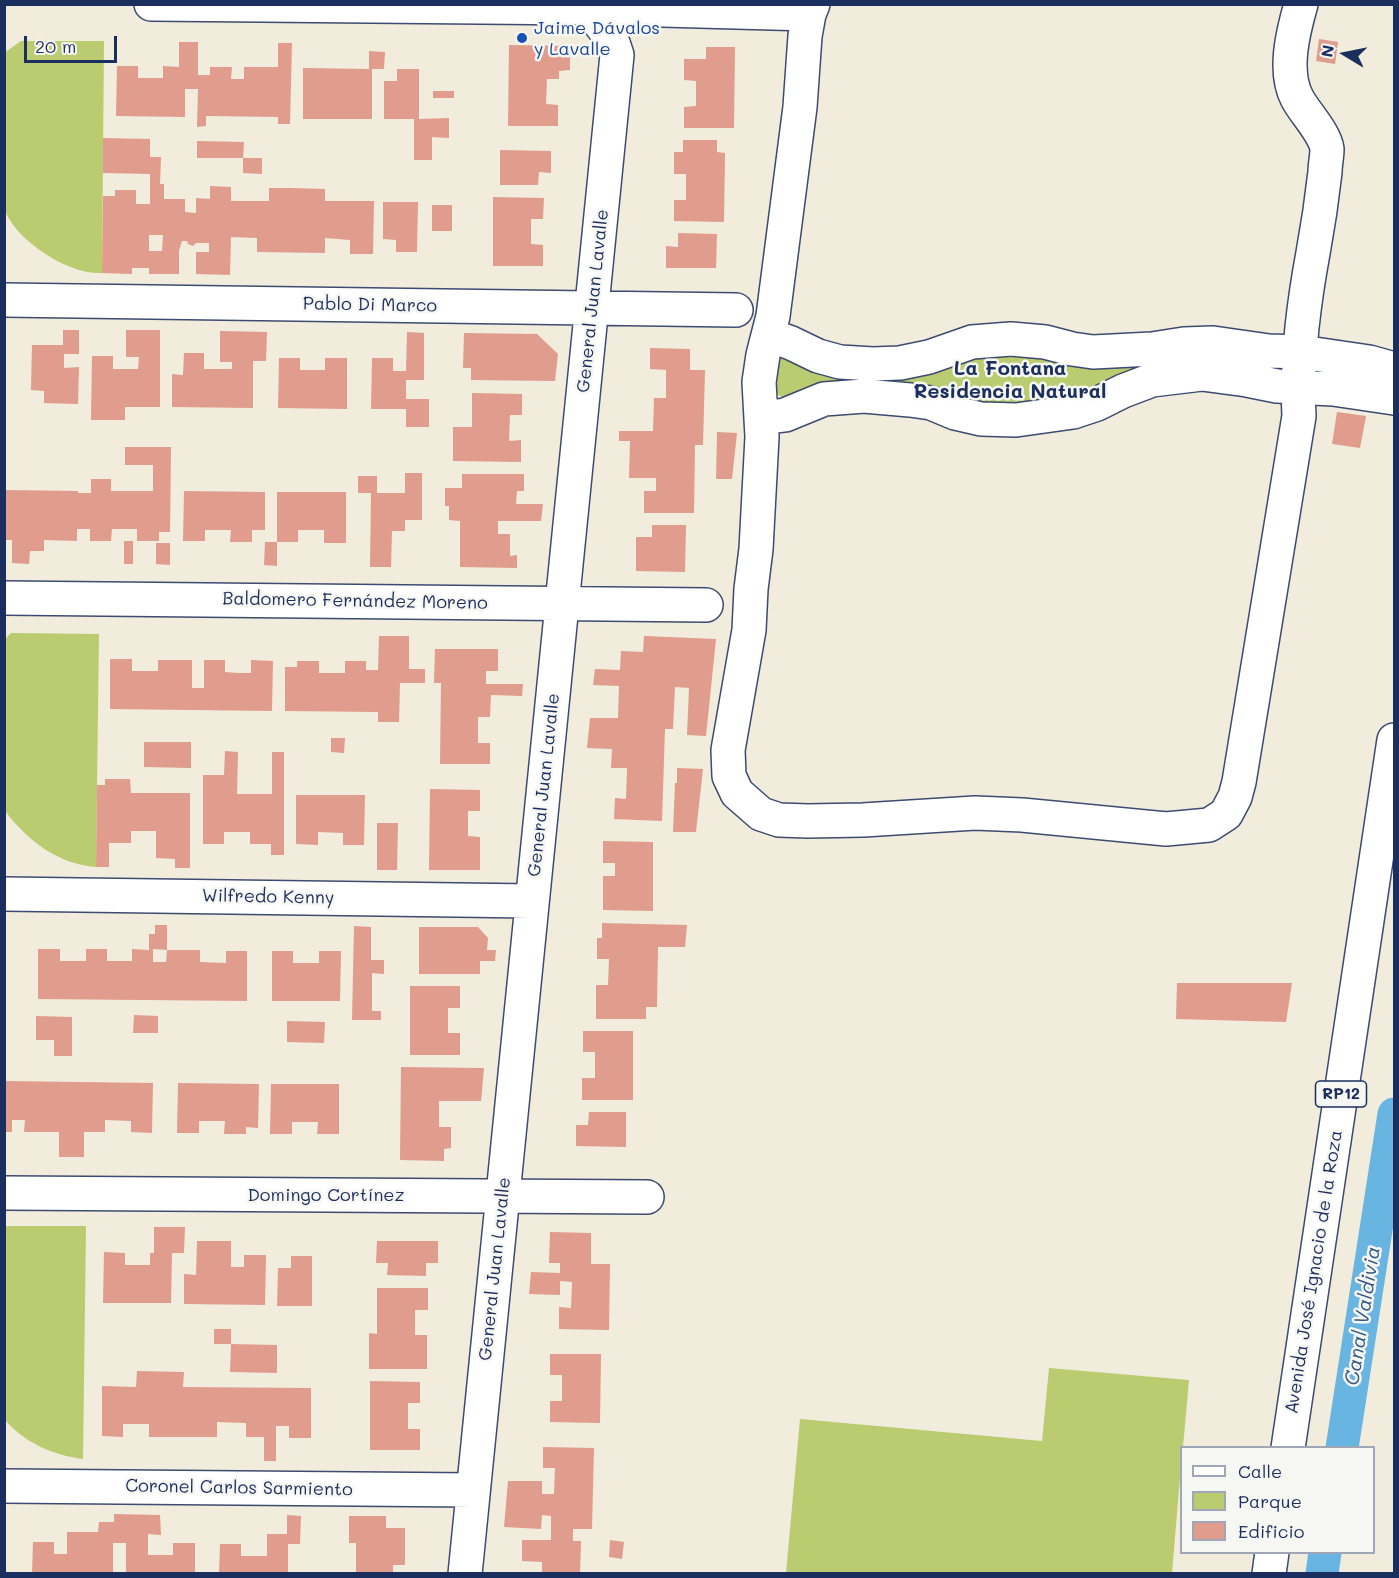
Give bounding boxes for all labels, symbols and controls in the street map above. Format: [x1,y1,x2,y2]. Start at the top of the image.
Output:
place label: Jaime Dávalos y Lavalle [534,17,660,60]
scale bar [27,24,120,62]
north arrow [1315,24,1375,84]
marker: Jaime Dávalos y Lavalle [515,31,529,45]
text: 20 m [35,34,76,58]
text: N [1315,43,1338,59]
street label: General Juan Lavalle [573,208,613,394]
street label: Pablo Di Marco [303,293,437,317]
district label: La Fontana Residencia Natural [914,357,1106,404]
street label: Baldomero Fernández Moreno [222,588,488,614]
street label: General Juan Lavalle [524,692,564,878]
street label: Wilfredo Kenny [202,885,334,909]
road number: RP12 [1316,1081,1366,1107]
street label: Avenida José Ignacio de la Roza [1281,1129,1347,1415]
street label: General Juan Lavalle [475,1176,515,1362]
street label: Domingo Cortínez [248,1184,404,1206]
water label: Canal Valdivia [1340,1245,1386,1387]
legend [1180,1446,1375,1554]
text: Calle [1238,1459,1282,1483]
street label: Coronel Carlos Sarmiento [125,1475,353,1501]
text: Parque [1238,1489,1302,1513]
text: Edificio [1238,1519,1305,1543]

